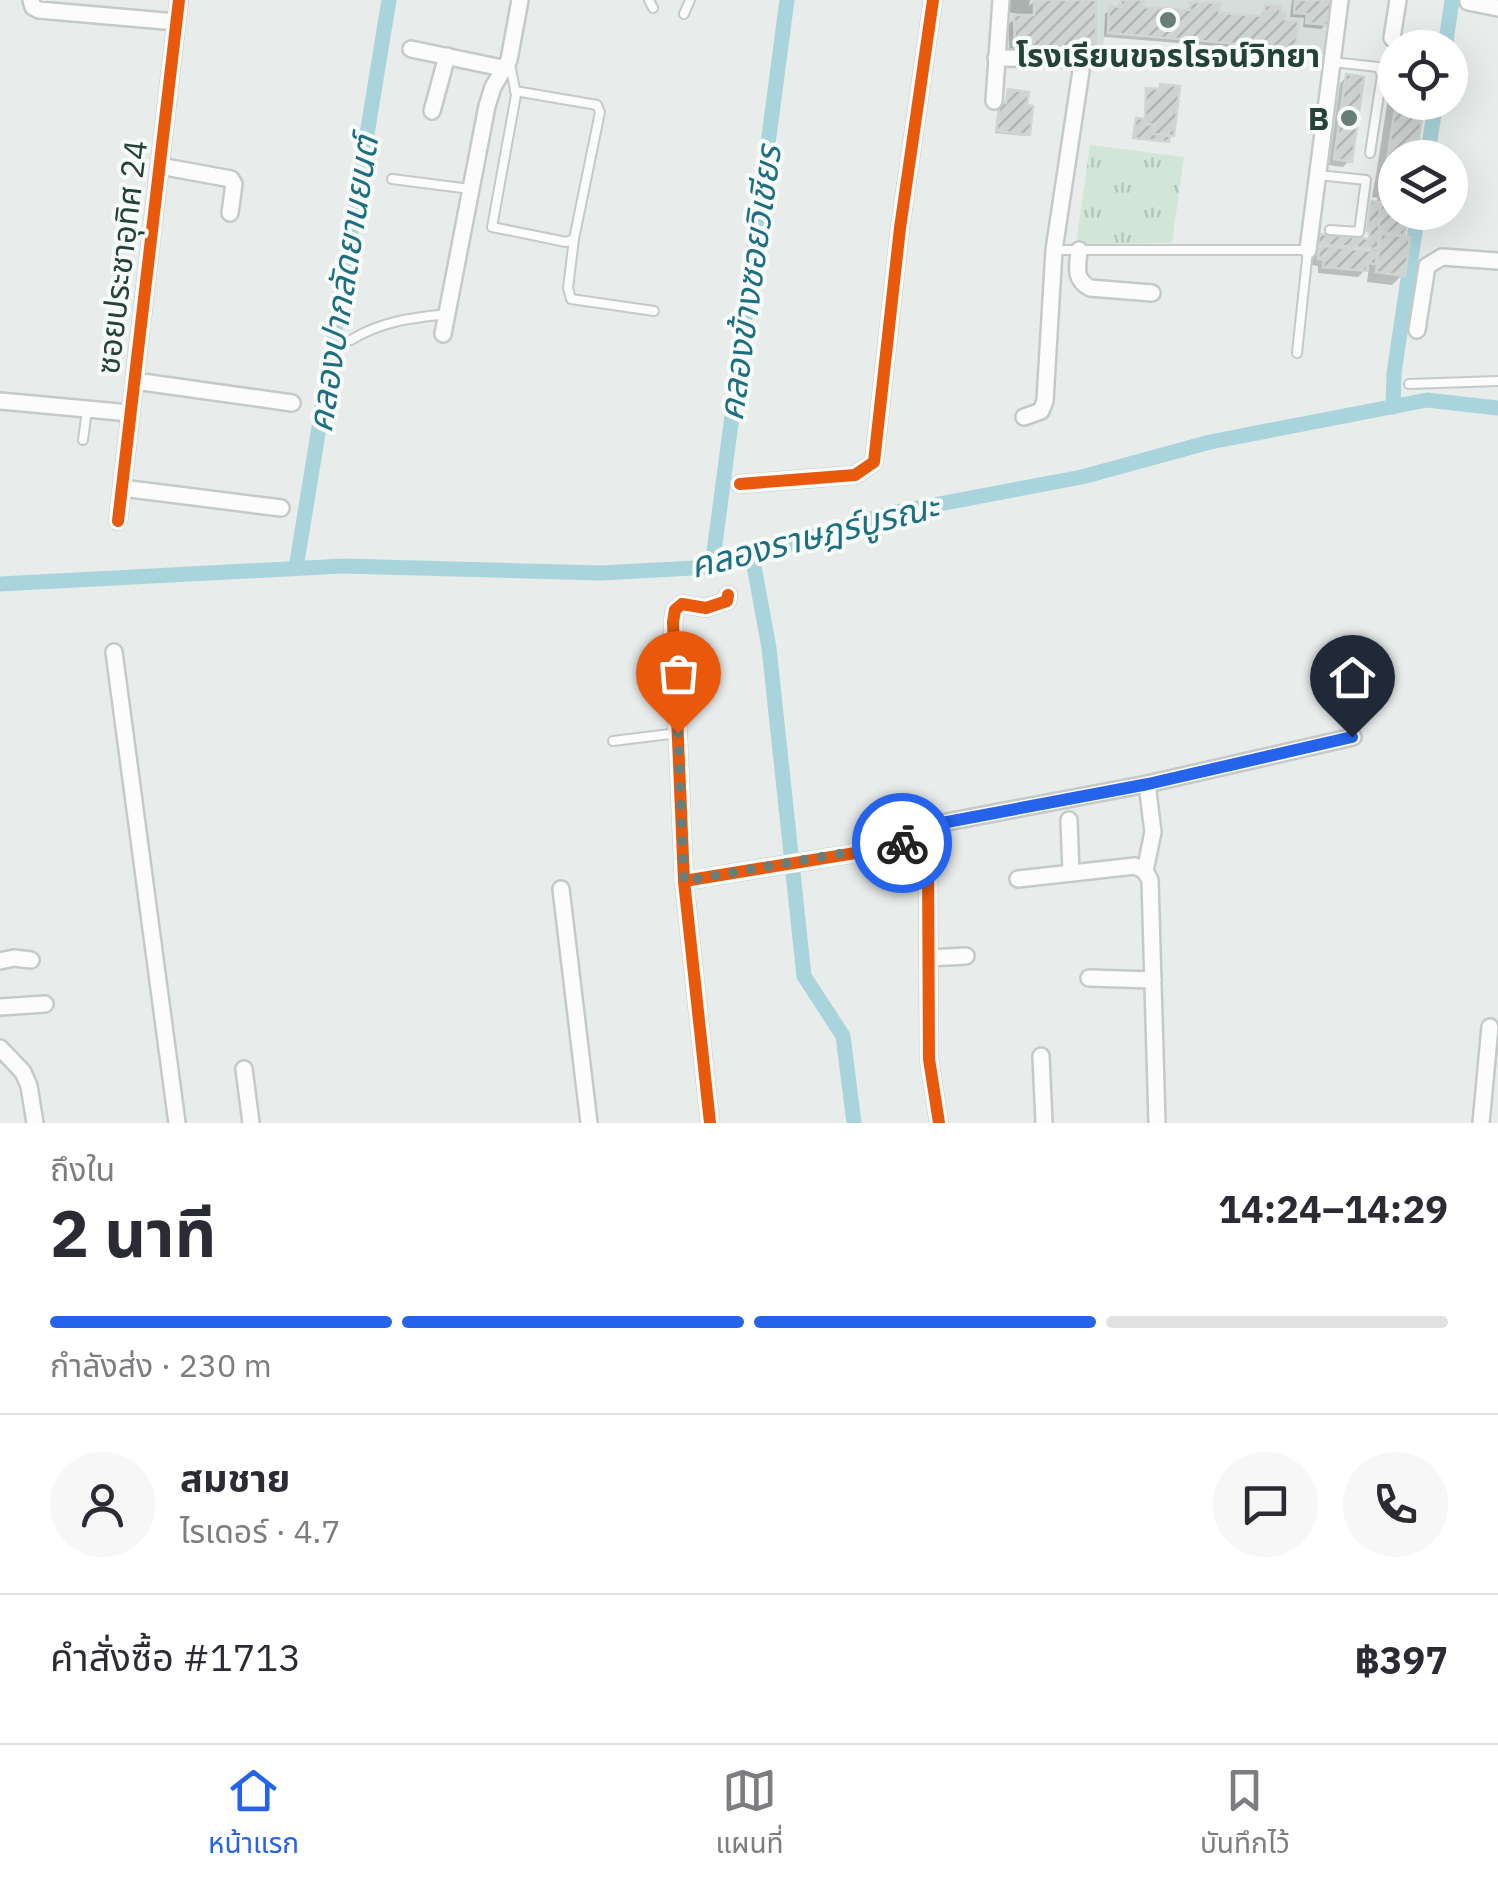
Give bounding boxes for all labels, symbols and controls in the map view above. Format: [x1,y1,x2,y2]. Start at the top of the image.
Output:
marker: โรงเรียนขจรโรจน์วิทยา [1157,9,1179,31]
map controls [1378,30,1468,230]
button: locate [1378,30,1468,120]
place label: โรงเรียนขจรโรจน์วิทยา [1016,34,1320,76]
place label: B [1308,97,1329,139]
marker: B [1338,107,1360,129]
water label: คลองปากลัดยานยนต์ [296,127,389,435]
street label: ซอยประชาอุทิศ 24 [86,138,156,376]
water label: คลองข้างซอยวิเชียร [707,140,791,423]
button: layers [1378,140,1468,230]
water label: คลองราษฎร์บูรณะ [685,481,946,588]
pin [636,631,721,734]
pin [1310,635,1395,738]
icon: bag [651,646,706,701]
icon: home [1325,650,1380,705]
courier [852,793,952,893]
icon: bike [875,816,930,871]
text: ถึงใน [50,1148,115,1190]
text: 14:24–14:29 [1218,1184,1448,1233]
text: 2 นาที [50,1190,216,1275]
text: กำลังส่ง · 230 m [50,1344,272,1386]
button: person [50,1452,155,1557]
button: chat [1213,1452,1318,1557]
button: phone [1343,1452,1448,1557]
text: สมชาย [180,1453,290,1502]
text: ไรเดอร์ · 4.7 [180,1510,340,1552]
text: คำสั่งซื้อ #1713 [50,1632,301,1681]
text: ฿397 [1354,1635,1448,1684]
tab: หน้าแรก [208,1763,299,1866]
tab: แผนที่ [715,1763,784,1866]
tab: บันทึกไว้ [1200,1763,1290,1866]

